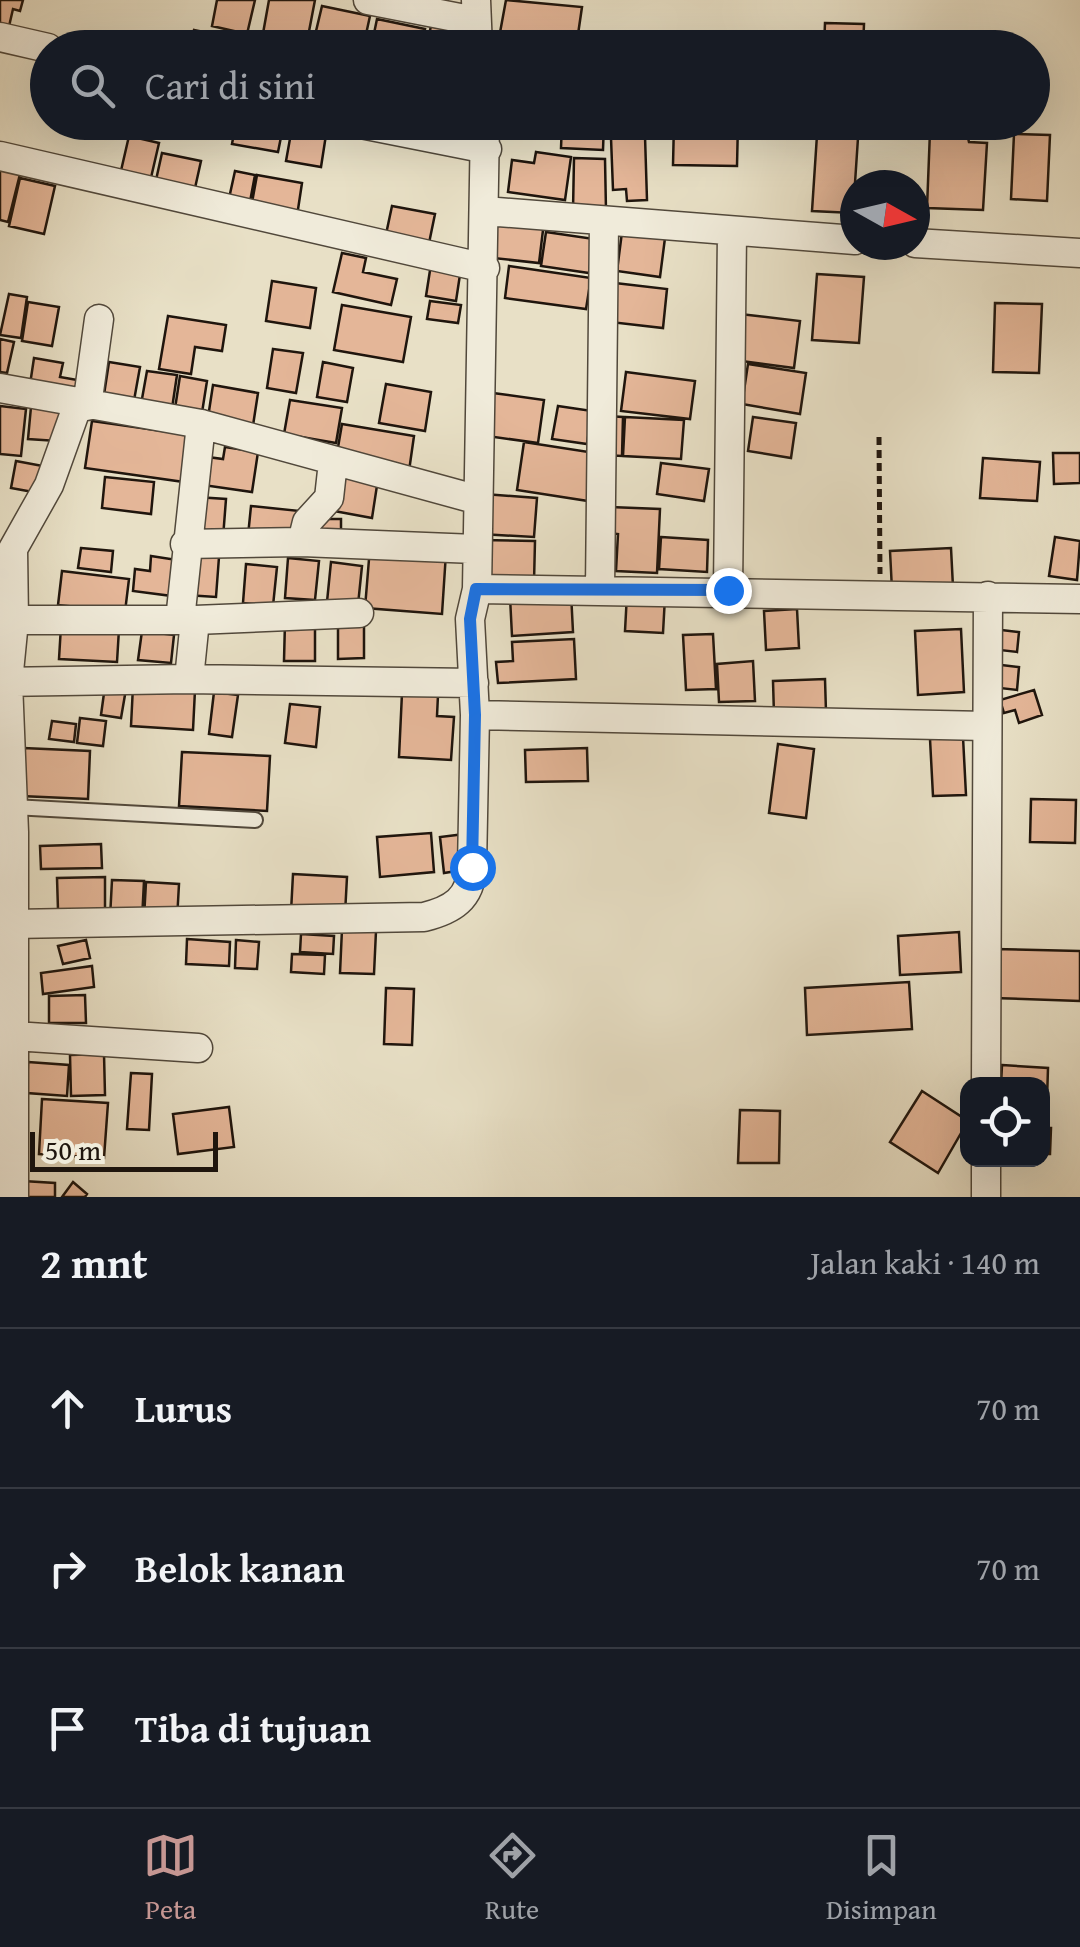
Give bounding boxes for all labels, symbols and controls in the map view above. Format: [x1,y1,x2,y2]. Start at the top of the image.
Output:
search box [30,30,1050,140]
text: Cari di sini [145,57,315,113]
icon: search [65,58,120,113]
north arrow [840,170,930,260]
route end [706,568,752,614]
route start [450,845,496,891]
map controls [960,1077,1050,1167]
button: locate [960,1077,1050,1167]
scale bar [30,1127,218,1172]
text: 50 m [45,1129,101,1170]
text: 2 mnt [40,1232,148,1293]
text: Jalan kaki · 140 m [810,1239,1040,1286]
text: Lurus [135,1380,232,1436]
icon: ahead [40,1381,95,1436]
text: 70 m [976,1385,1040,1432]
text: Belok kanan [135,1540,345,1596]
icon: right [40,1541,95,1596]
text: 70 m [976,1545,1040,1592]
text: Tiba di tujuan [135,1700,371,1756]
icon: arrive [40,1701,95,1756]
tab: Peta [143,1828,198,1929]
tab: Rute [485,1828,540,1929]
tab: Disimpan [826,1828,937,1929]

